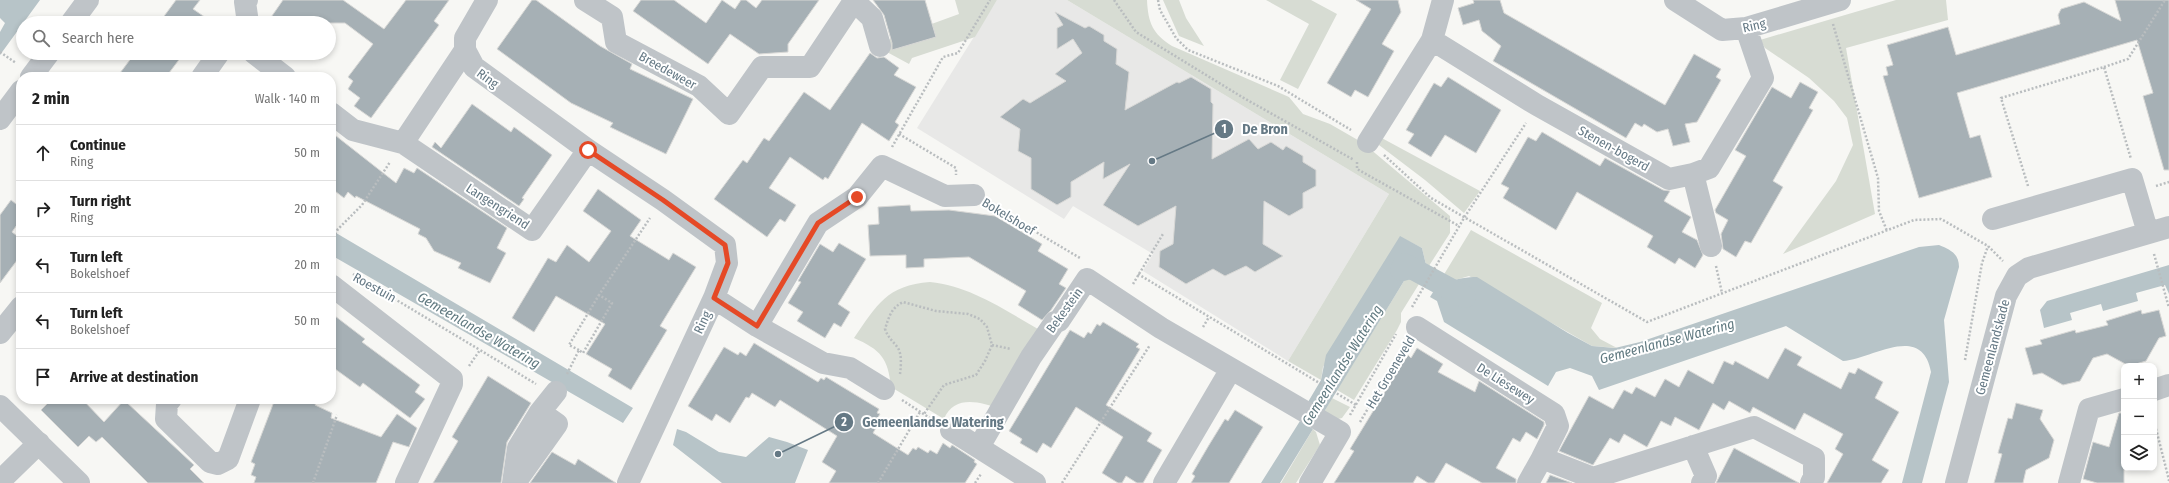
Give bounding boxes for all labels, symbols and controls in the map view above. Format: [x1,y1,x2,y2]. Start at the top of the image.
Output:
street label: Ring [1741,15,1768,35]
search box [16,16,336,60]
icon: search [30,27,52,49]
text: Search here [62,29,134,47]
street label: Breedeweer [636,49,700,93]
street label: Ring [474,65,502,92]
text: 2 min [32,88,70,109]
text: Walk · 140 m [255,91,320,106]
callout: De Bron [1214,116,1296,142]
text: De Bron [1242,121,1288,138]
text: 1 [1221,122,1227,136]
street label: Stenen-bogerd [1576,123,1652,174]
text: Continue [70,136,126,154]
route start [579,141,597,159]
icon: ahead [32,142,54,164]
text: 50 m [294,145,320,160]
text: Ring [70,154,93,169]
street label: Langengriend [463,180,532,232]
route end [848,188,866,206]
text: Turn right [70,192,131,210]
street label: Bokelshoef [979,195,1039,239]
icon: right [32,198,54,220]
text: 20 m [294,201,320,216]
text: Ring [70,210,93,225]
text: Turn left [70,248,123,266]
icon: left [32,254,54,276]
text: 20 m [294,257,320,272]
text: Bokelshoef [70,266,129,281]
street label: Roestuin [351,270,399,305]
street label: Bekestein [1043,285,1086,336]
water label: Gemeenlandse Watering [414,288,543,372]
street label: Gemeenlandskade [1973,298,2012,397]
water label: Gemeenlandse Watering [1298,302,1386,429]
text: Turn left [70,304,123,322]
street label: Ring [691,308,715,336]
icon: left [32,310,54,332]
text: 50 m [294,313,320,328]
water label: Gemeenlandse Watering [1598,315,1736,368]
text: Bokelshoef [70,322,129,337]
street label: Het Groeneveld [1363,333,1418,411]
street label: De Liesewey [1474,360,1537,407]
map controls [2121,363,2157,471]
button: + [2121,363,2157,399]
icon: arrive [32,366,54,388]
text: Arrive at destination [70,368,198,386]
button: − [2121,399,2157,435]
callout: Gemeenlandse Watering [834,409,1012,435]
text: Gemeenlandse Watering [862,414,1004,431]
text: 2 [840,415,847,429]
button: layers [2121,435,2157,471]

